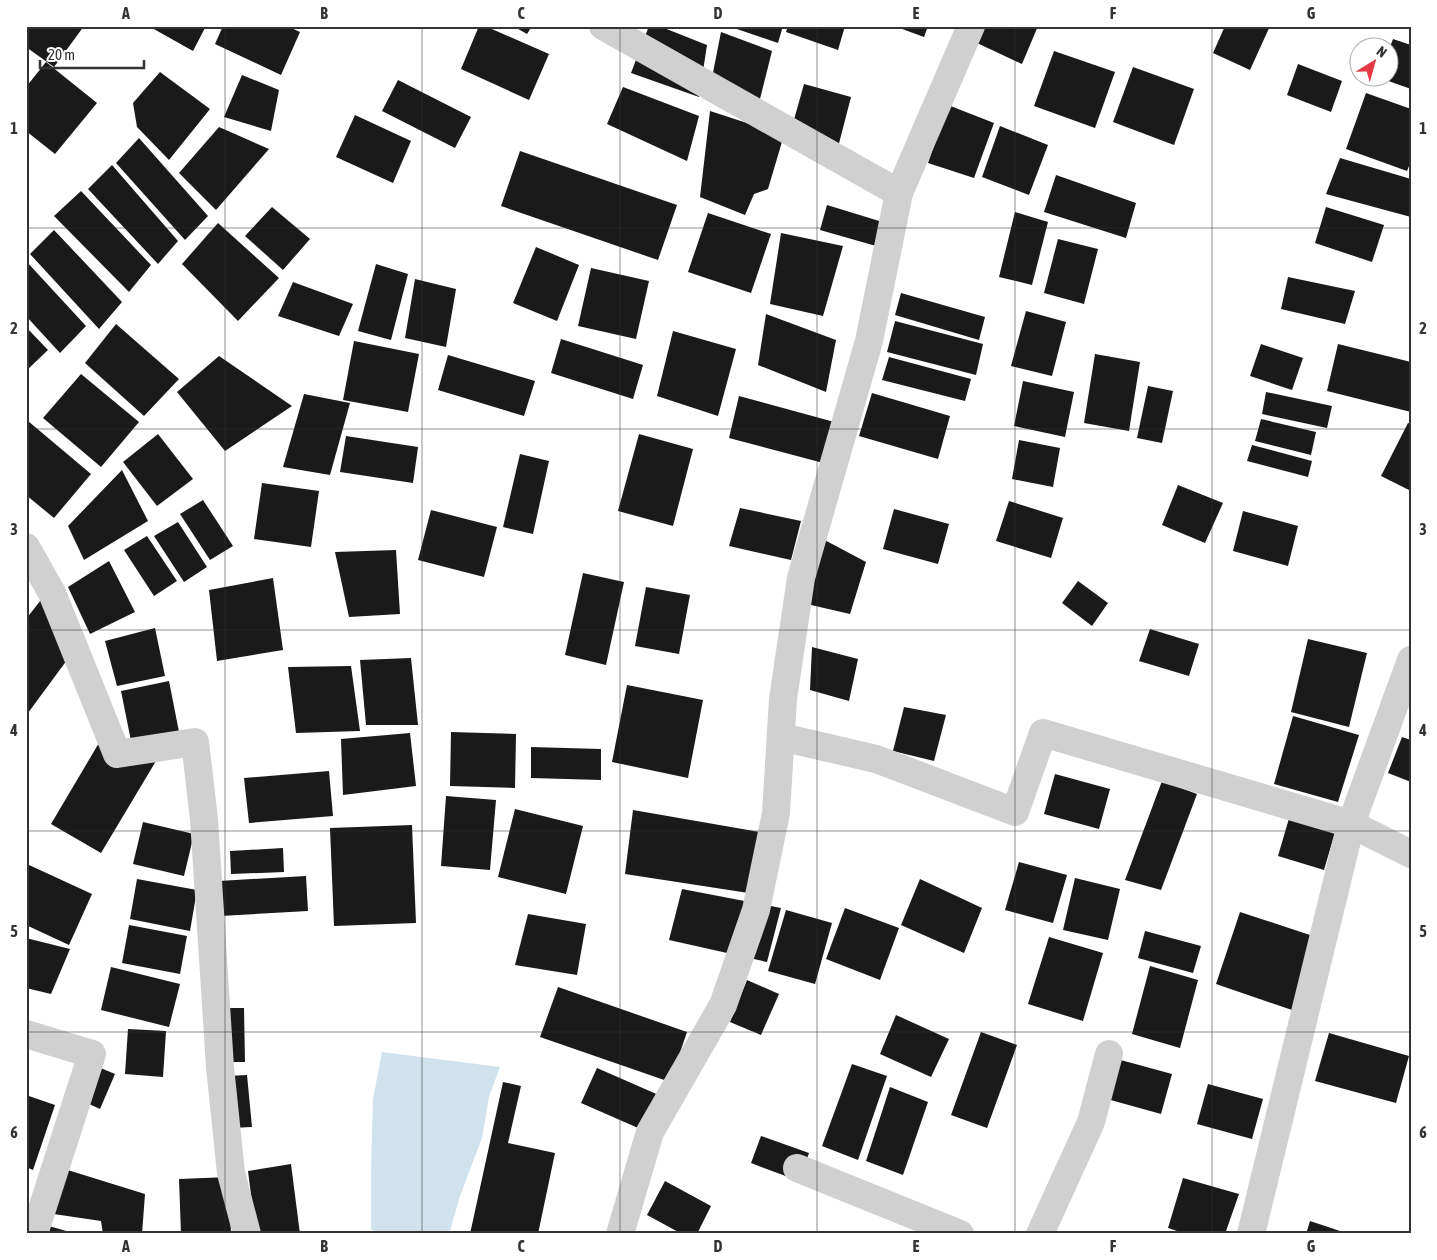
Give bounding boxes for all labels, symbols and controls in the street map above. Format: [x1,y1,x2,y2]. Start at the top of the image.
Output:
text: A [121,4,130,22]
text: B [320,4,328,22]
text: C [517,4,525,22]
text: D [714,4,723,22]
text: E [913,4,920,22]
text: F [1110,4,1117,22]
text: G [1307,4,1316,22]
scale bar [40,38,144,70]
north arrow [1350,38,1400,88]
text: N [1374,43,1390,60]
text: 20 m [48,46,75,63]
text: 1 [10,119,18,137]
text: 1 [1419,119,1427,137]
text: 2 [10,319,18,337]
text: 2 [1419,319,1427,337]
text: 3 [10,520,18,538]
text: 3 [1419,520,1427,538]
text: 4 [9,721,18,739]
text: 4 [1418,721,1427,739]
text: 5 [10,922,18,940]
text: 5 [1419,922,1427,940]
text: 6 [10,1123,18,1141]
text: 6 [1419,1123,1427,1141]
text: A [121,1237,130,1255]
text: B [320,1237,328,1255]
text: C [517,1237,525,1255]
text: D [714,1237,723,1255]
text: E [913,1237,920,1255]
text: F [1110,1237,1117,1255]
text: G [1307,1237,1316,1255]

